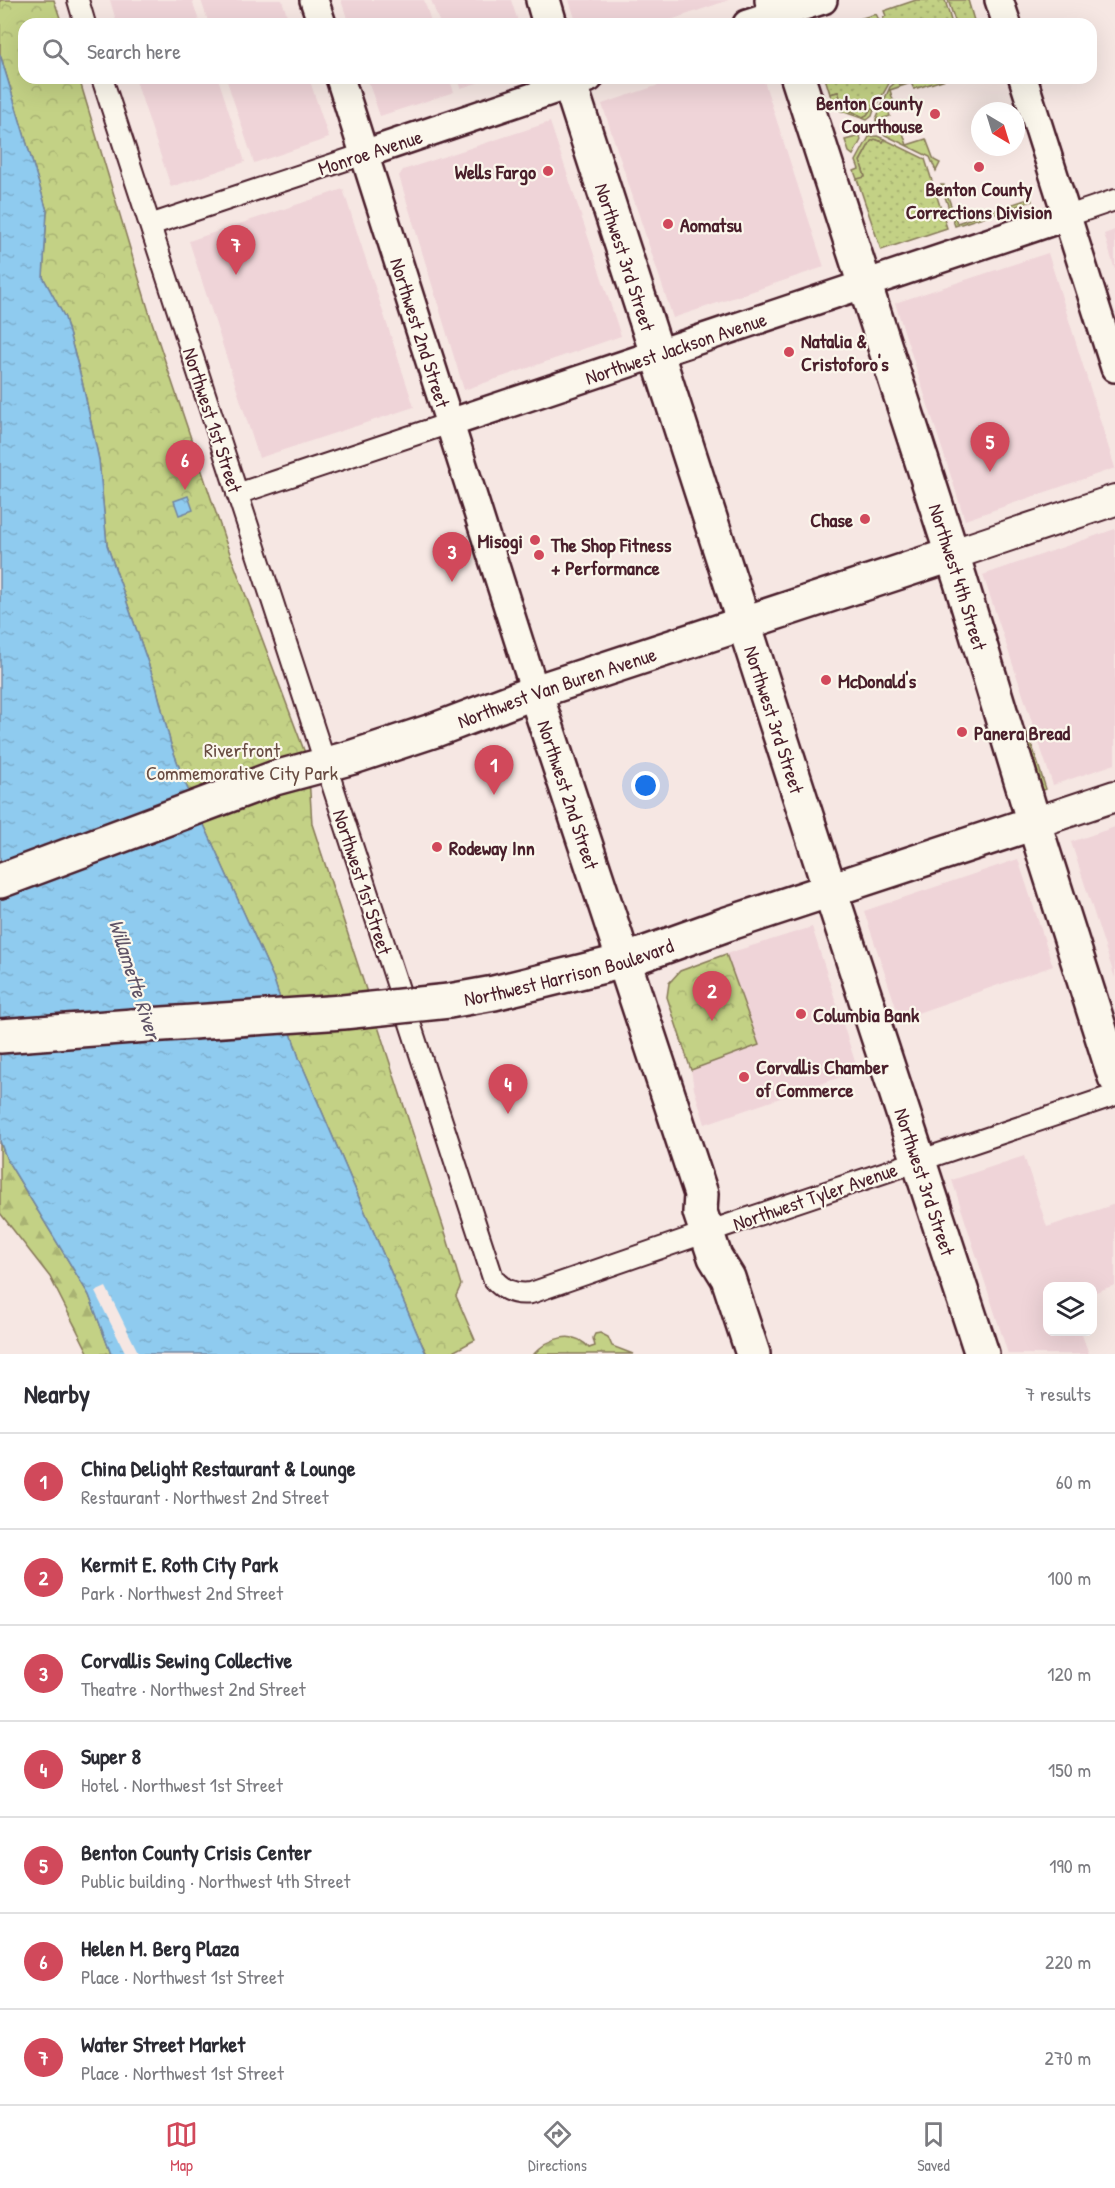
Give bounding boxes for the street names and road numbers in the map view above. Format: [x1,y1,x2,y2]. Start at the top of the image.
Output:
street label: Monroe Avenue [314,122,426,182]
street label: Northwest 3rd Street [589,180,663,335]
street label: Northwest 2nd Street [384,254,458,412]
street label: Northwest Jackson Avenue [581,304,770,390]
street label: Northwest 1st Street [177,344,250,497]
street label: Northwest 4th Street [923,500,995,654]
street label: Northwest Van Buren Avenue [453,640,660,734]
street label: Northwest 3rd Street [738,642,812,798]
street label: Northwest 2nd Street [532,716,606,874]
street label: Northwest 1st Street [327,806,400,959]
street label: Northwest Harrison Boulevard [462,931,677,1012]
street label: Northwest 3rd Street [889,1104,963,1260]
street label: Northwest Tyler Avenue [729,1155,901,1237]

